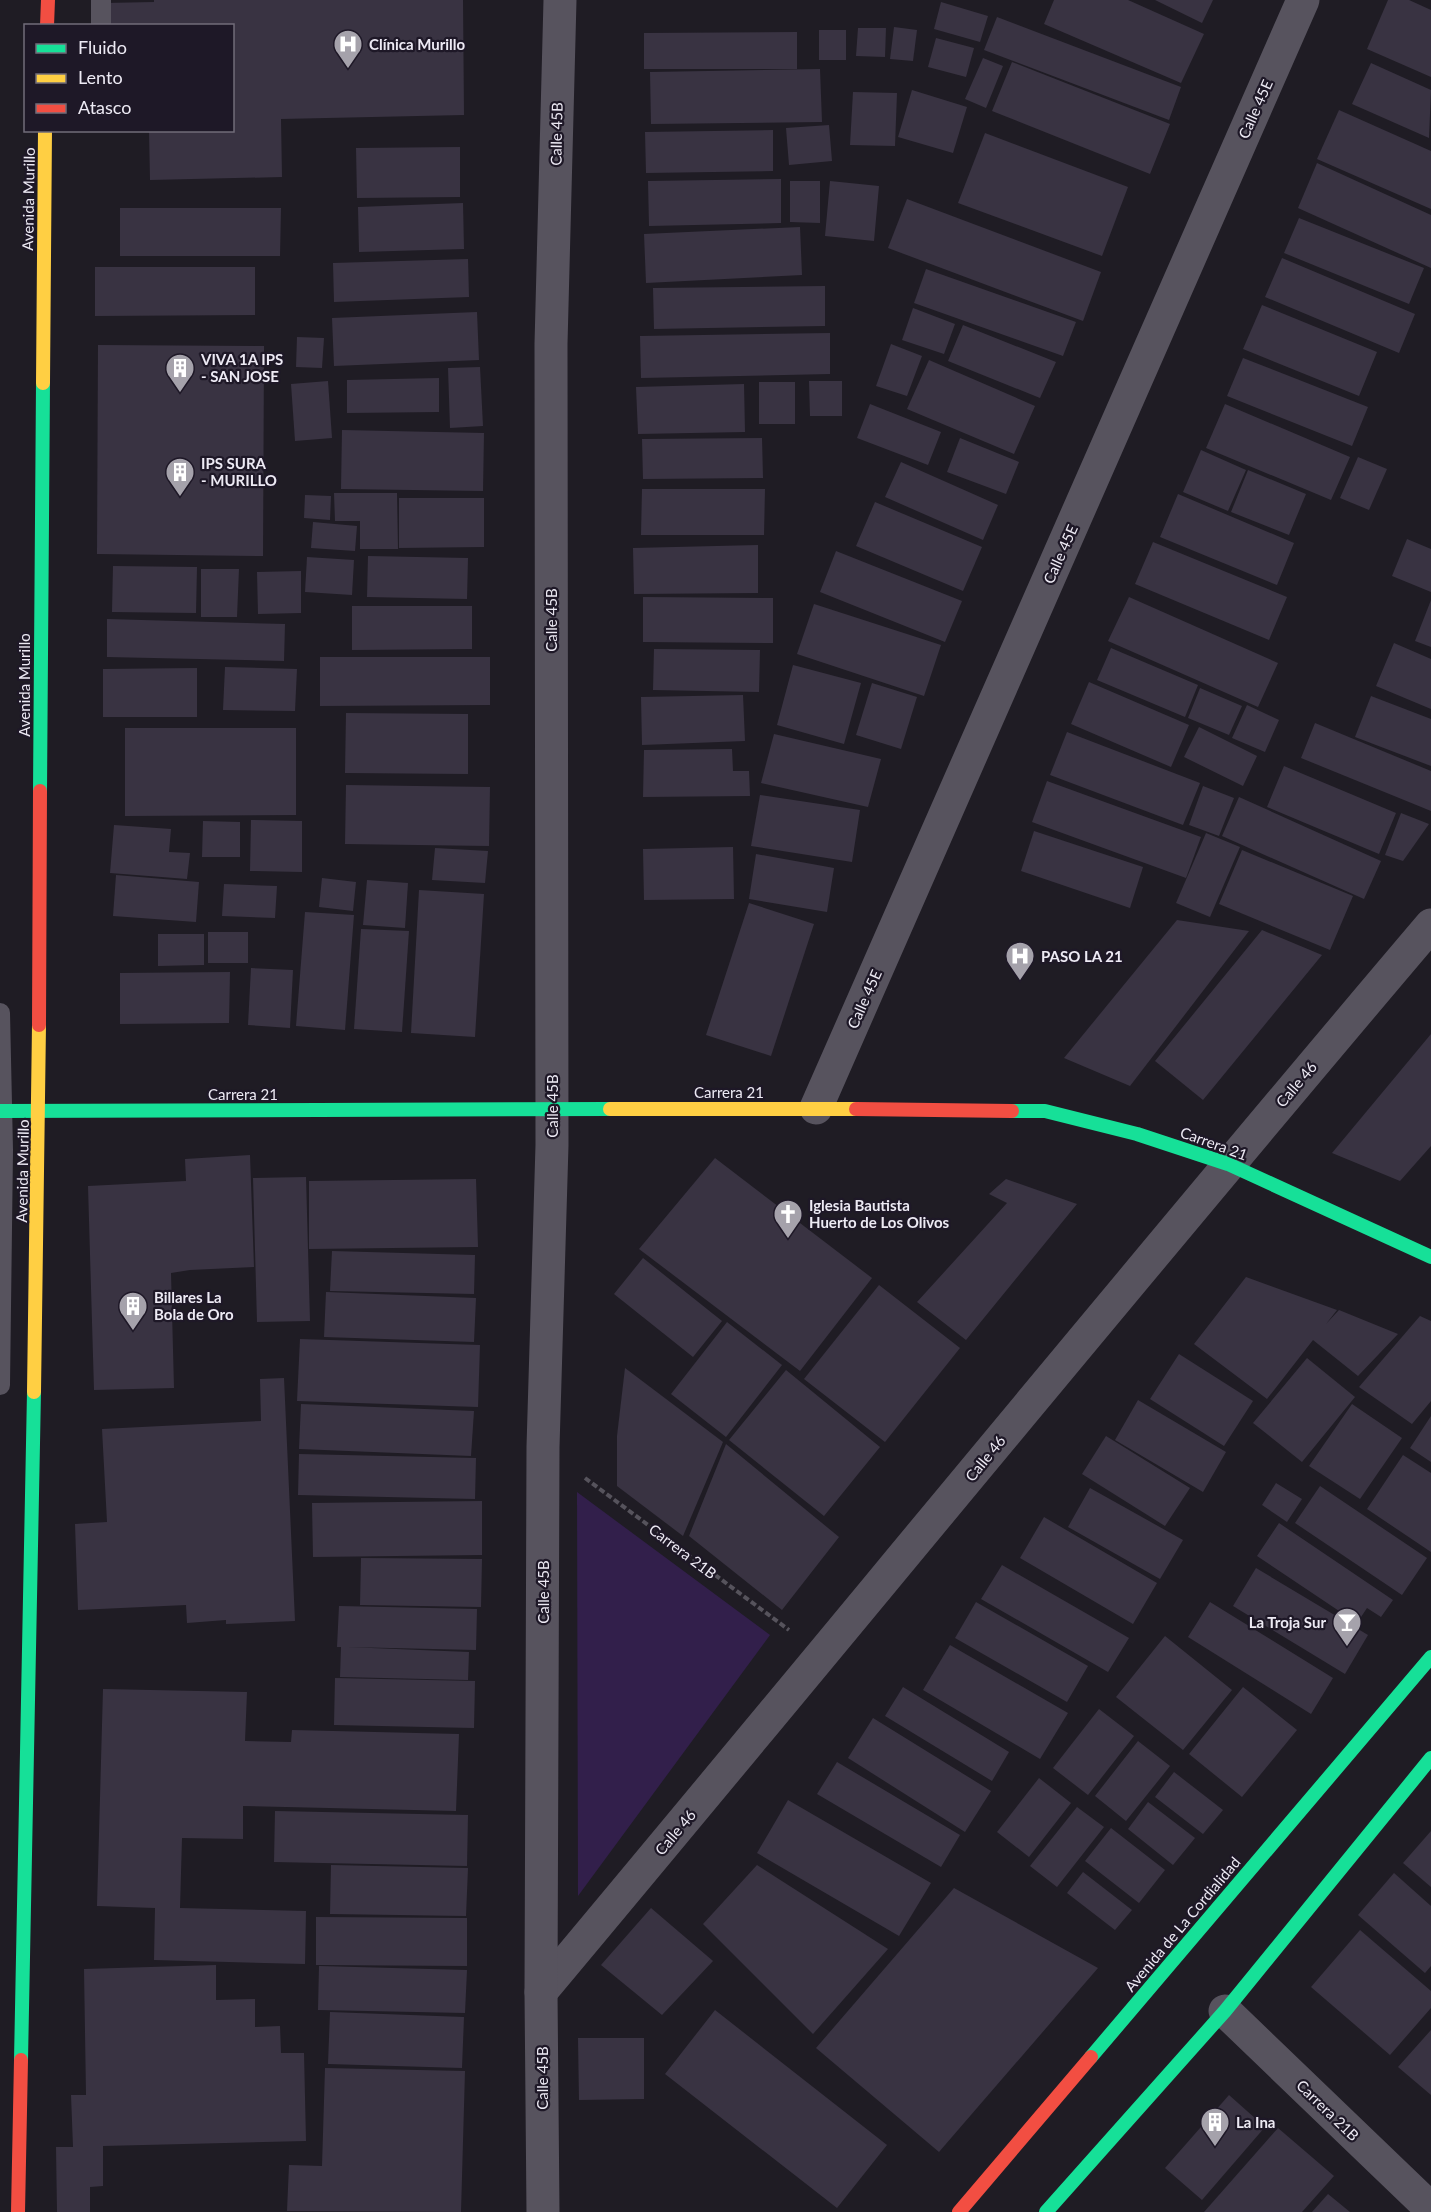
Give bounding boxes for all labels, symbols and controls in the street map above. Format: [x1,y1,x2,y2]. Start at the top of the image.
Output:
legend [24,24,234,132]
hospital icon: Clínica Murillo [332,28,364,70]
place label: Clínica Murillo [369,35,466,53]
text: Fluido [78,36,127,58]
text: Lento [78,66,123,88]
street label: Calle 45E [1234,77,1276,141]
text: Atasco [78,96,131,118]
street label: Calle 45B [546,102,566,166]
street label: Avenida Murillo [18,147,38,251]
place label: VIVA 1A IPS - SAN JOSE [200,350,283,385]
building icon: VIVA 1A IPS - SAN JOSE [164,352,196,394]
place label: IPS SURA - MURILLO [201,454,277,489]
building icon: IPS SURA - MURILLO [164,456,196,498]
street label: Calle 45E [1039,522,1081,586]
street label: Calle 45B [542,588,560,652]
street label: Avenida Murillo [15,633,33,737]
hospital icon: PASO LA 21 [1004,940,1036,982]
place label: PASO LA 21 [1041,947,1123,965]
street label: Calle 45E [843,967,885,1031]
street label: Calle 46 [1272,1057,1320,1110]
street label: Calle 45B [543,1074,561,1138]
street label: Carrera 21 [694,1083,764,1101]
street label: Carrera 21 [208,1085,278,1103]
street label: Avenida Murillo [12,1119,32,1223]
street label: Carrera 21 [1178,1123,1250,1163]
place label: Iglesia Bautista Huerto de Los Olivos [809,1196,950,1231]
church icon: Iglesia Bautista Huerto de Los Olivos [772,1198,804,1240]
place label: Billares La Bola de Oro [154,1288,234,1323]
building icon: Billares La Bola de Oro [117,1290,149,1332]
street label: Calle 46 [961,1431,1009,1485]
street label: Carrera 21B [646,1520,720,1582]
street label: Calle 45B [534,1560,552,1624]
bar icon: La Troja Sur [1331,1606,1363,1648]
place label: La Troja Sur [1249,1613,1326,1631]
street label: Calle 46 [651,1805,699,1858]
street label: Avenida de La Cordialidad [1120,1853,1244,1995]
street label: Calle 45B [533,2046,551,2110]
street label: Carrera 21B [1293,2076,1363,2144]
building icon: La Ina [1199,2106,1231,2148]
place label: La Ina [1236,2113,1275,2131]

